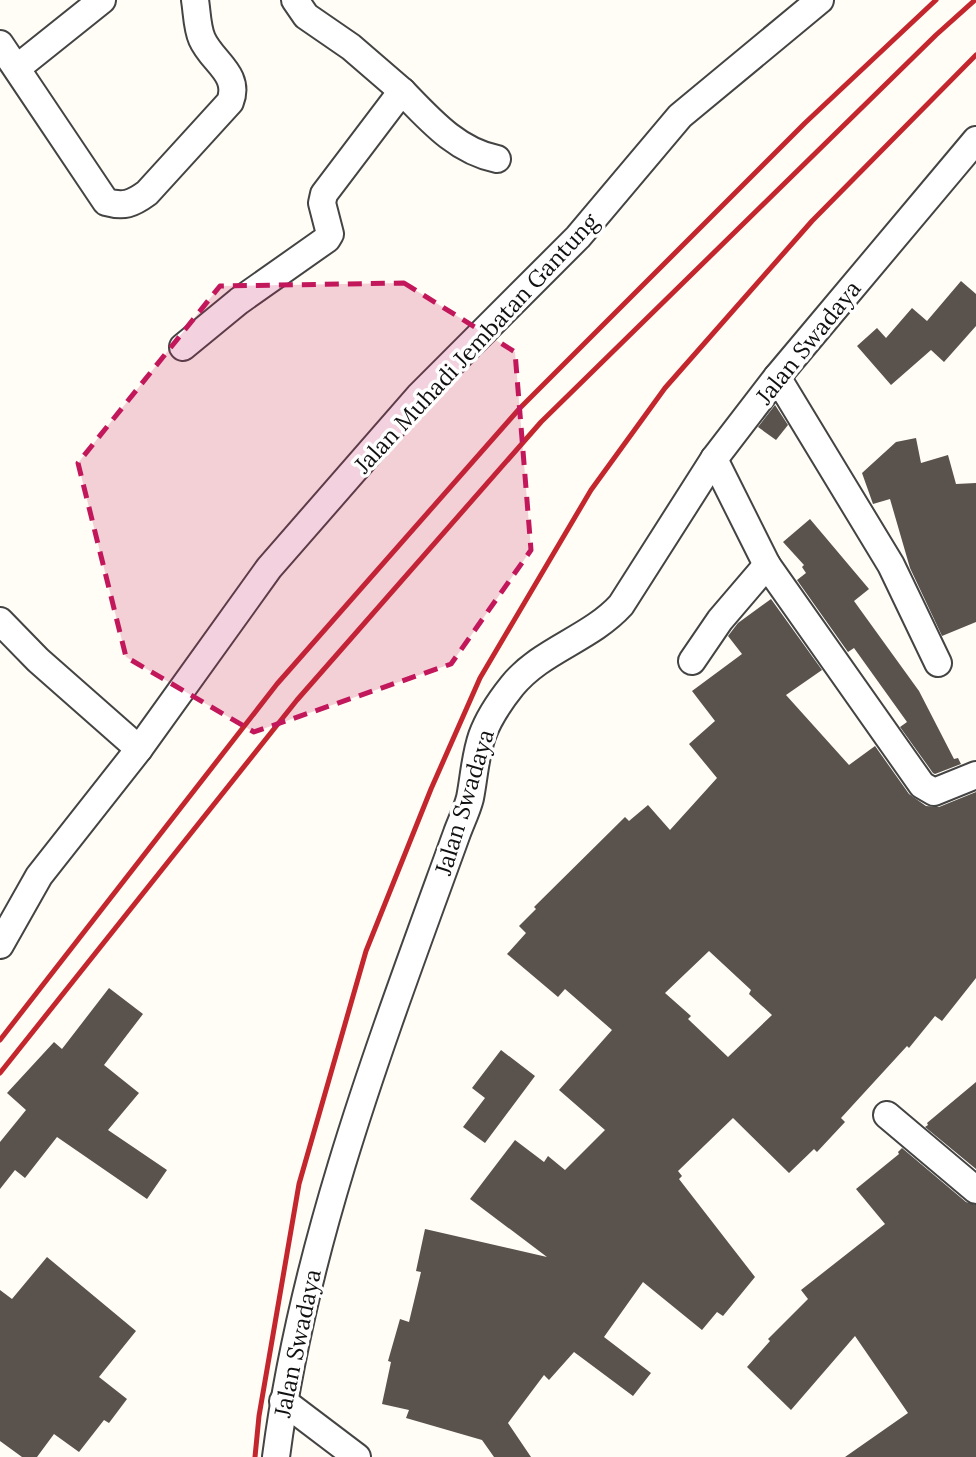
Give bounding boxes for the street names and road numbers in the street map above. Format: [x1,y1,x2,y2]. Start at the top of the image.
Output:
street label: Jalan Muhadi Jembatan Gantung [347,206,605,480]
street label: Jalan Swadaya [749,274,867,410]
street label: Jalan Swadaya [428,726,500,879]
street label: Jalan Swadaya [267,1266,327,1421]

